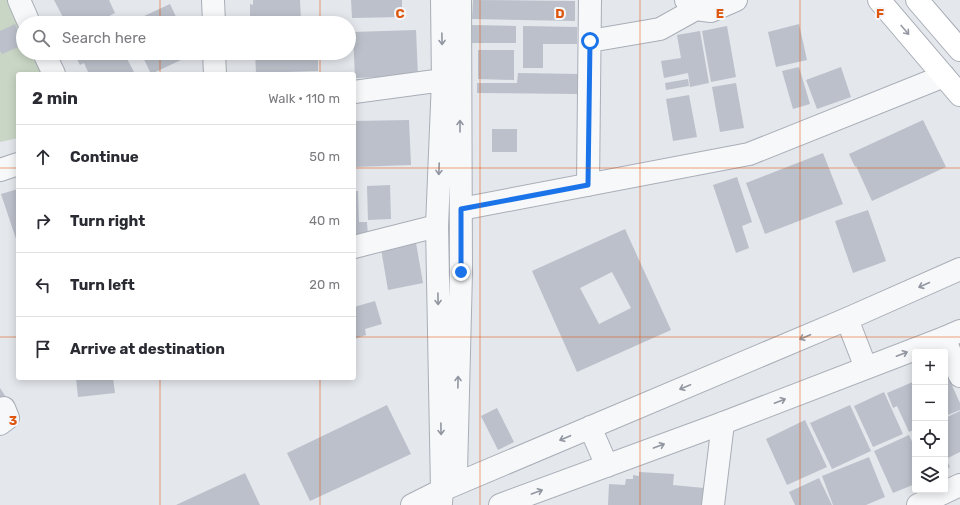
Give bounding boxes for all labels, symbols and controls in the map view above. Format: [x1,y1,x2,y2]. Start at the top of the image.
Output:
text: C [395,6,405,21]
text: D [555,6,565,21]
text: E [716,6,724,21]
text: F [876,6,884,21]
search box [16,16,356,60]
one-way arrow [900,24,909,35]
icon: search [30,27,52,49]
text: Search here [62,29,146,47]
one-way arrow [438,32,446,45]
route start [581,32,599,50]
text: 2 min [32,88,78,108]
text: Walk · 110 m [268,91,340,106]
one-way arrow [457,120,464,133]
icon: ahead [32,146,54,168]
text: Continue [70,148,139,166]
text: 50 m [309,149,340,164]
one-way arrow [436,162,443,175]
icon: right [32,210,54,232]
text: Turn right [70,212,145,230]
text: 40 m [309,213,340,228]
route end [452,263,470,281]
icon: left [32,274,54,296]
text: Turn left [70,276,135,294]
text: 20 m [309,277,340,292]
one-way arrow [919,282,931,289]
one-way arrow [435,292,442,305]
one-way arrow [799,333,811,341]
icon: arrive [32,338,54,360]
text: Arrive at destination [70,340,225,358]
map controls [912,349,948,493]
button: + [912,349,948,385]
one-way arrow [895,350,907,358]
one-way arrow [454,376,462,389]
one-way arrow [680,384,692,391]
button: − [912,385,948,421]
one-way arrow [774,396,786,404]
text: 3 [9,413,18,428]
button: locate [912,421,948,457]
one-way arrow [437,422,445,435]
one-way arrow [560,434,572,442]
one-way arrow [652,442,664,450]
button: layers [912,457,948,493]
one-way arrow [530,487,542,495]

